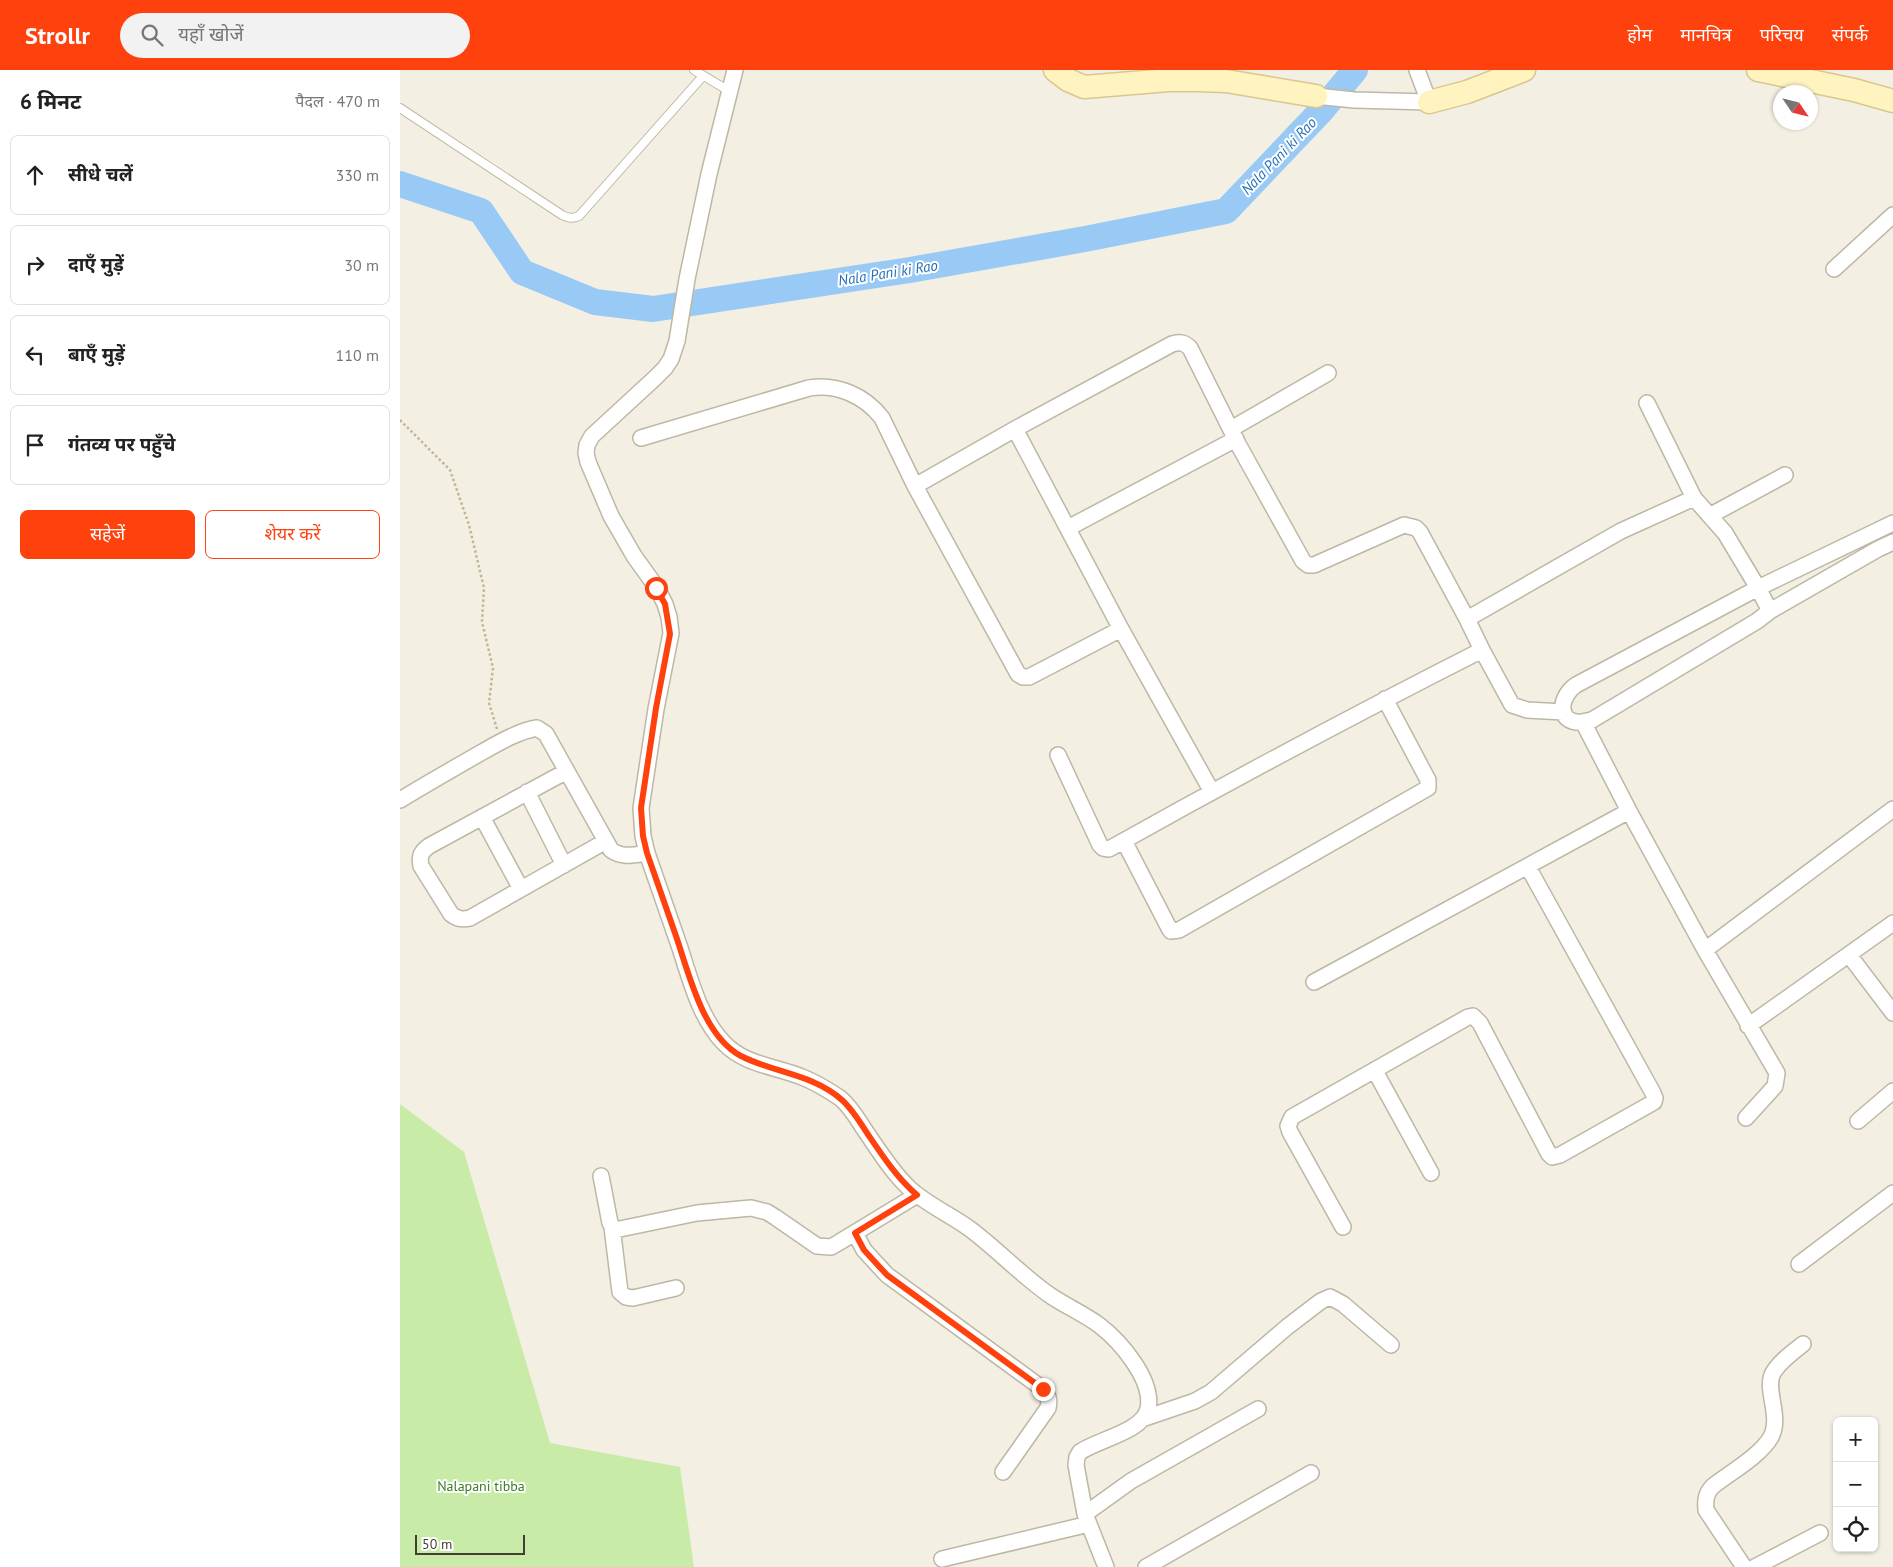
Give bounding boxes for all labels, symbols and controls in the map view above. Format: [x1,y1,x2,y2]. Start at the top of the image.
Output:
search box [120,13,470,58]
text: Strollr [25,20,90,51]
icon: search [138,21,166,49]
text: यहाँ खोजें [178,22,244,46]
text: होम [1627,23,1652,46]
text: मानचित्र [1680,23,1732,46]
text: परिचय [1760,23,1804,46]
text: संपर्क [1832,23,1868,46]
north arrow [1773,85,1818,130]
text: 6 मिनट [20,88,81,115]
text: पैदल · 470 m [295,91,380,111]
water label: Nala Pani ki Rao [1237,113,1320,198]
icon: ahead [21,161,49,189]
text: सीधे चलें [68,162,133,186]
text: 330 m [336,165,379,185]
icon: right [21,251,49,279]
text: दाएँ मुड़ें [68,252,124,276]
text: 30 m [344,255,379,275]
water label: Nala Pani ki Rao [837,255,939,290]
icon: left [21,341,49,369]
text: बाएँ मुड़ें [68,342,125,366]
text: 110 m [336,345,379,365]
icon: arrive [21,431,49,459]
text: गंतव्य पर पहुँचे [68,432,175,456]
button: सहेजें [20,510,195,559]
button: शेयर करें [205,510,380,559]
route start [645,577,668,600]
route end [1032,1378,1055,1401]
map controls [1833,1417,1878,1552]
button: + [1833,1417,1878,1462]
button: − [1833,1462,1878,1507]
park label: Nalapani tibba [437,1477,525,1495]
button: locate [1833,1507,1878,1552]
scale bar [415,1532,525,1555]
text: 50 m [422,1535,452,1553]

